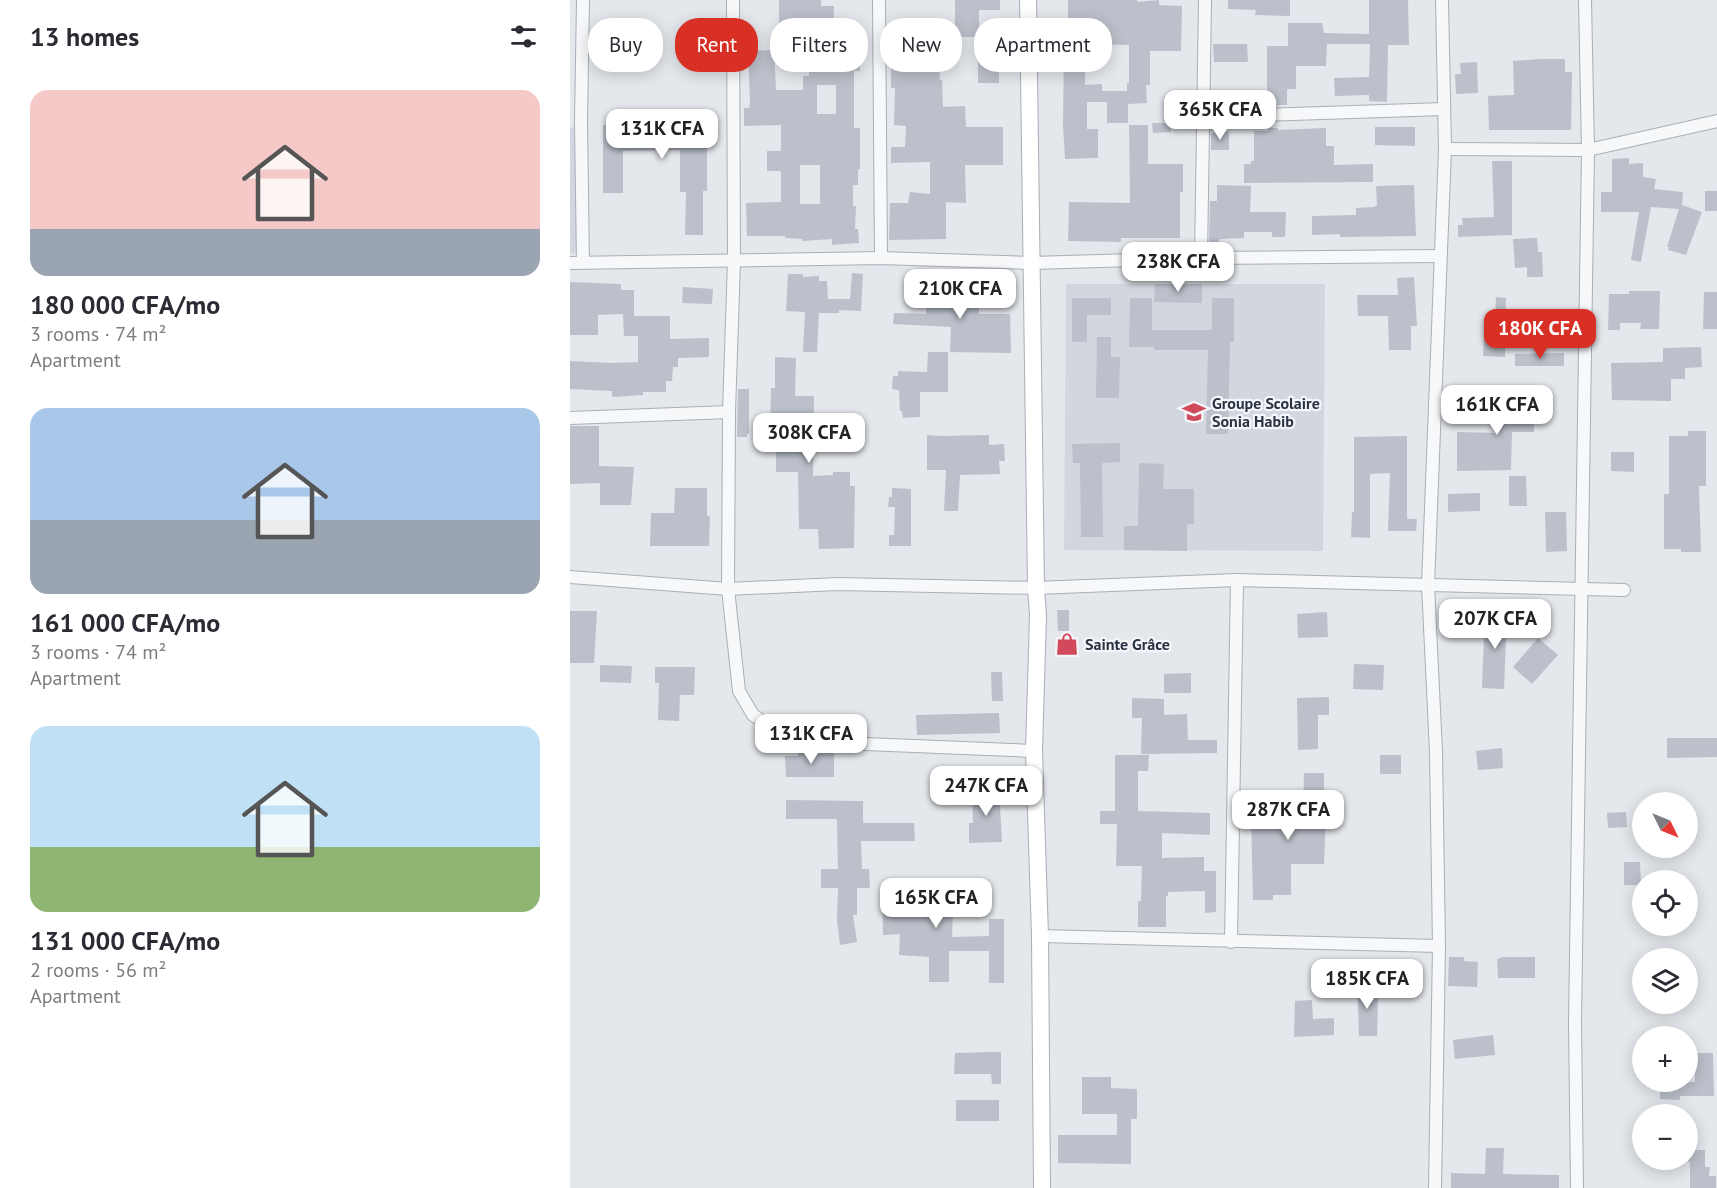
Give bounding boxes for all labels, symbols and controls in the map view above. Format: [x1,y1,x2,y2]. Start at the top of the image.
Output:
chip: Buy [588,18,663,72]
chip: Rent [675,18,758,72]
chip: Filters [770,18,868,72]
chip: New [880,18,962,72]
chip: Apartment [974,18,1112,72]
text: 13 homes [30,20,139,53]
icon: filters [507,20,540,53]
pin: 365K CFA [1158,90,1282,141]
text: 365K CFA [1178,96,1262,122]
pin: 131K CFA [600,109,724,160]
text: 131K CFA [620,115,704,141]
icon: home [231,129,339,237]
pin: 238K CFA [1116,242,1240,293]
text: 238K CFA [1136,248,1220,274]
pin: 210K CFA [898,269,1022,320]
text: 210K CFA [918,275,1002,301]
text: 180 000 CFA/mo [30,288,220,321]
pin: 180K CFA [1478,309,1602,360]
text: 180K CFA [1498,315,1582,341]
text: 3 rooms · 74 m² [30,321,166,347]
text: Apartment [30,347,121,373]
pin: 161K CFA [1435,385,1559,436]
text: 161K CFA [1455,391,1539,417]
place label: Groupe Scolaire Sonia Habib [1212,393,1320,431]
school or university icon: Groupe Scolaire Sonia Habib [1181,399,1207,425]
pin: 308K CFA [747,413,871,464]
text: 308K CFA [767,419,851,445]
icon: home [231,447,339,555]
pin: 207K CFA [1433,599,1557,650]
text: 207K CFA [1453,605,1537,631]
text: 161 000 CFA/mo [30,606,220,639]
shop icon: Sainte Grâce [1054,631,1080,657]
place label: Sainte Grâce [1085,634,1170,654]
text: 3 rooms · 74 m² [30,639,166,665]
text: Apartment [30,665,121,691]
pin: 131K CFA [749,714,873,765]
text: 131K CFA [769,720,853,746]
icon: home [231,765,339,873]
pin: 247K CFA [924,766,1048,817]
text: 247K CFA [944,772,1028,798]
pin: 287K CFA [1226,790,1350,841]
north arrow [1632,792,1698,858]
map controls [1632,792,1698,1170]
text: 287K CFA [1246,796,1330,822]
button: locate [1632,870,1698,936]
pin: 165K CFA [874,878,998,929]
text: 165K CFA [894,884,978,910]
text: 131 000 CFA/mo [30,924,220,957]
button: layers [1632,948,1698,1014]
text: 2 rooms · 56 m² [30,957,166,983]
pin: 185K CFA [1305,959,1429,1010]
text: 185K CFA [1325,965,1409,991]
text: Apartment [30,983,121,1009]
button: + [1632,1026,1698,1092]
button: − [1632,1104,1698,1170]

